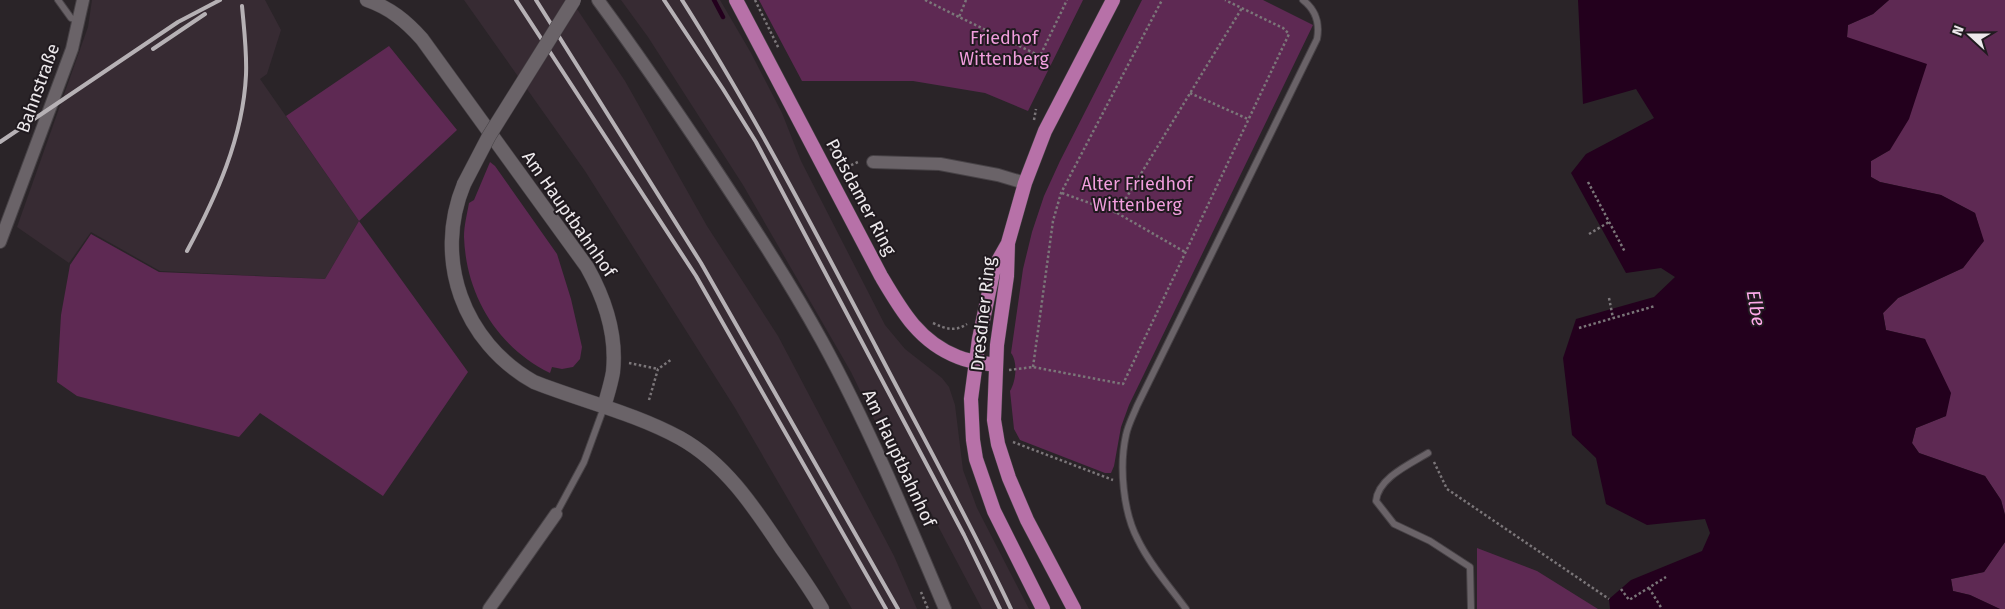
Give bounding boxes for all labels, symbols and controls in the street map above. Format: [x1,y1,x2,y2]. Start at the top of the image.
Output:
north arrow [1945,10,1995,60]
text: N [1949,23,1968,38]
park label: Friedhof Wittenberg [959,27,1049,70]
street label: Bahnstraße [12,40,64,136]
street label: Potsdamer Ring [821,135,901,260]
street label: Am Hauptbahnhof [517,147,622,283]
park label: Alter Friedhof Wittenberg [1081,173,1195,216]
street label: Dresdner Ring [966,255,1000,372]
water label: Elbe [1742,288,1770,328]
street label: Am Hauptbahnhof [858,386,941,532]

